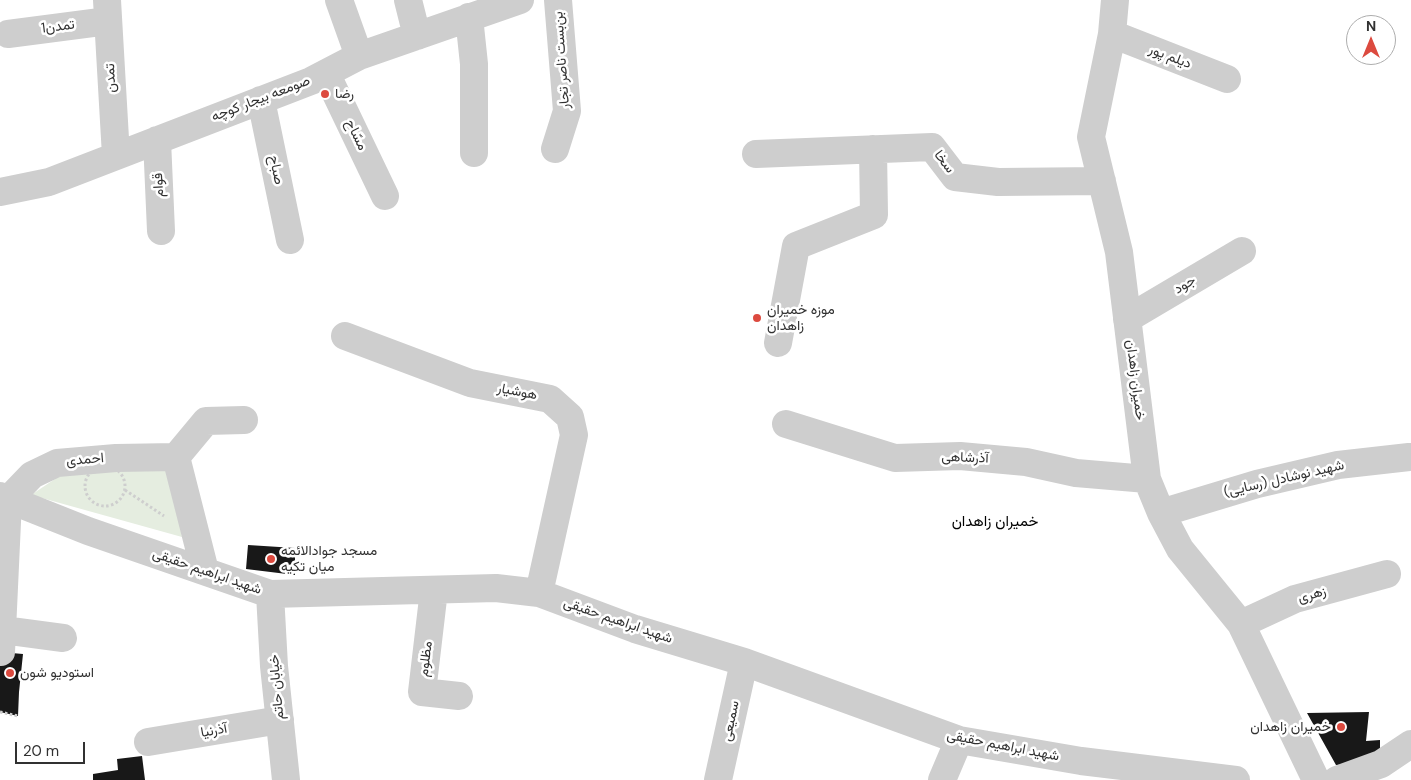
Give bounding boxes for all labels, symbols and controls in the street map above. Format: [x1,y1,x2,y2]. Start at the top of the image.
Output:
street label: بن‌بست ناصر تجار [550,11,574,109]
north arrow [1346,15,1396,65]
street label: تمدن1 [40,17,76,37]
text: N [1366,17,1376,35]
street label: دیلم پور [1146,41,1194,73]
street label: تمدن [102,63,120,93]
street label: صومعه بیجار کوچه [209,72,313,126]
place label: رضا [335,86,354,102]
marker: رضا [319,88,331,100]
street label: مسّاح [341,117,371,153]
street label: سخا [930,147,958,177]
street label: صباح [265,154,287,186]
street label: قوام [150,172,168,198]
street label: جود [1171,272,1199,298]
place label: موزه خمیران زاهدان [767,302,835,334]
marker: موزه خمیران زاهدان [751,312,763,324]
street label: خمیران زاهدان [1122,339,1148,421]
street label: هوشیار [496,380,538,404]
street label: آذرشاهی [941,449,989,467]
street label: احمدی [65,450,105,470]
street label: شهید نوشادل (رسایی) [1222,457,1346,501]
district label: خمیران زاهدان [952,513,1038,531]
place label: مسجد جوادالائمه میان تکیه [281,543,377,576]
street label: شهید ابراهیم حقیقی [150,545,264,599]
marker: مسجد جوادالائمه میان تکیه [265,553,277,565]
street label: زهری [1296,583,1328,607]
street label: شهید ابراهیم حقیقی [561,594,675,648]
street label: مظلوم [415,640,437,678]
street label: خیابان حاتم [266,654,288,720]
place label: استودیو شون [20,665,94,681]
marker: استودیو شون [4,667,16,679]
street label: سمیعی [718,699,744,743]
place label: خمیران زاهدان [1250,719,1331,735]
street label: آذرنیا [199,720,229,742]
marker: خمیران زاهدان [1335,721,1347,733]
street label: شهید ابراهیم حقیقی [945,727,1061,765]
scale bar [18,732,88,764]
text: 20 m [23,741,59,761]

